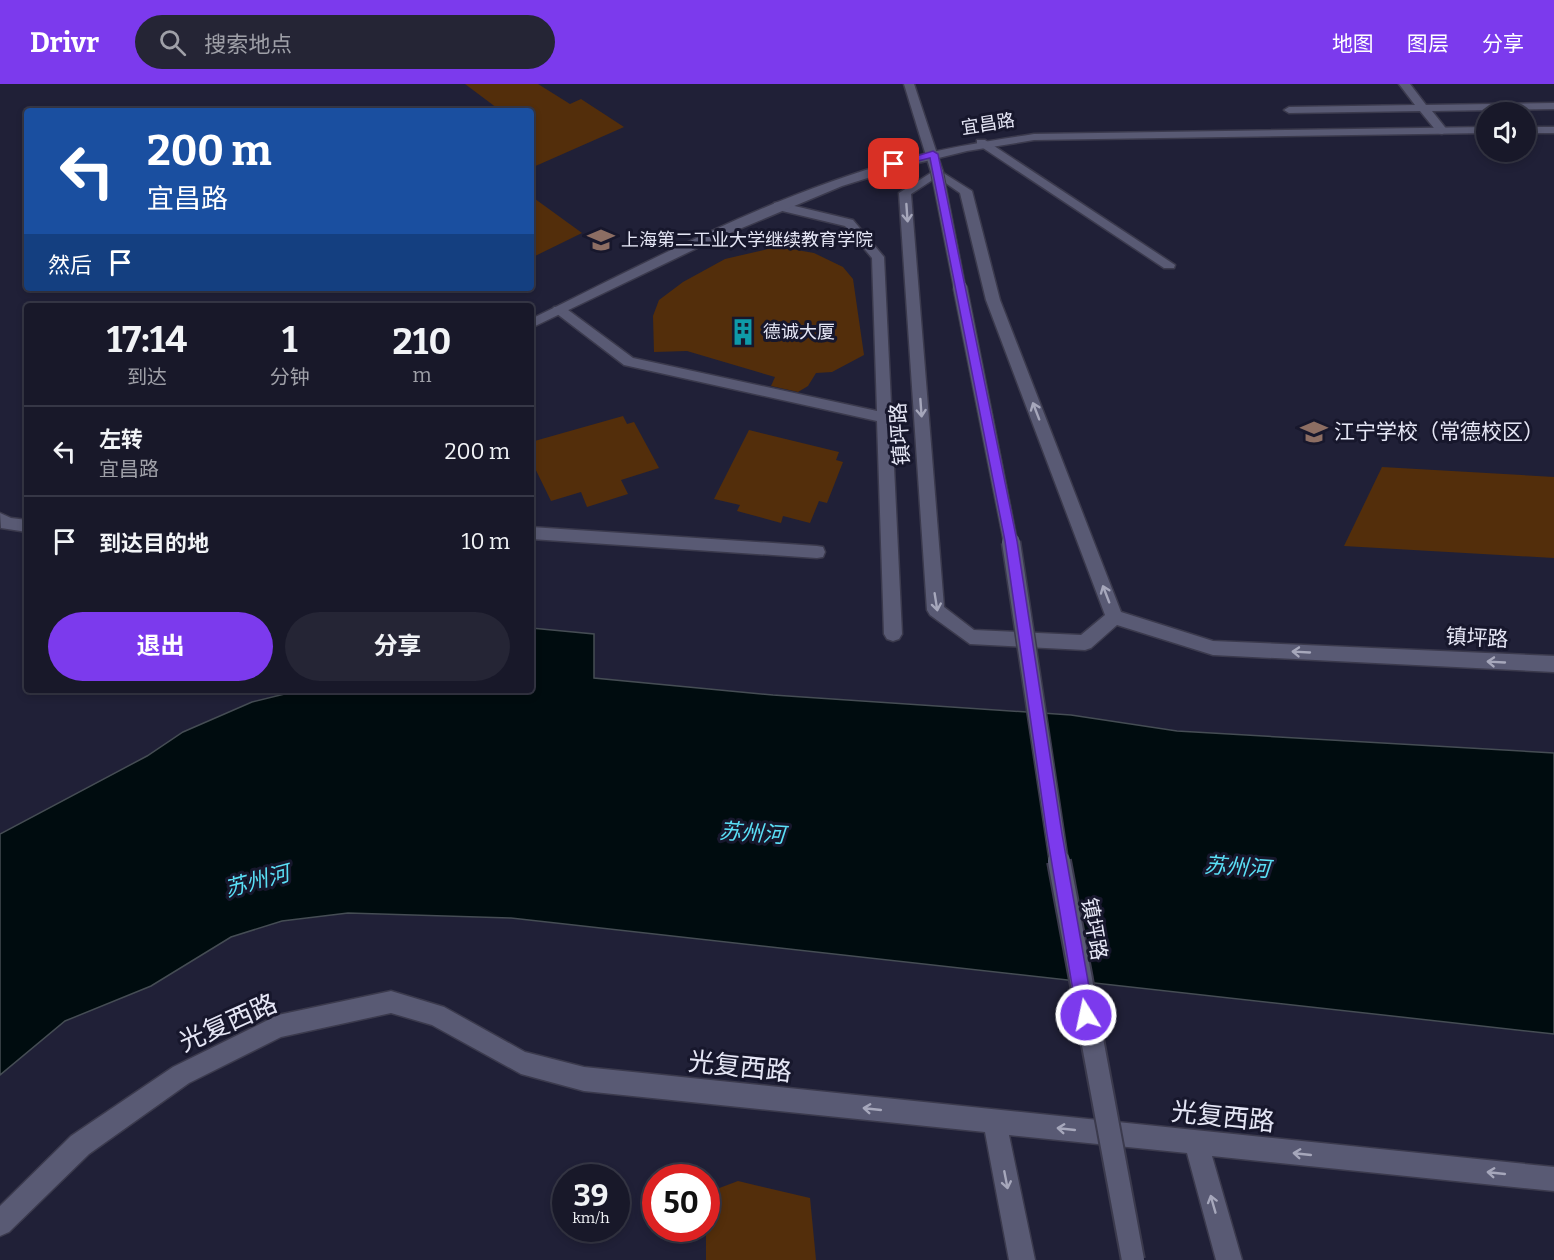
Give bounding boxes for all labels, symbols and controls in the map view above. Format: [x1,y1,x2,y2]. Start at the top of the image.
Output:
search box [135,15,555,69]
text: Drivr [30,26,99,59]
icon: search [156,26,189,59]
text: 搜索地点 [204,31,292,58]
text: 地图 [1332,31,1374,57]
text: 图层 [1407,31,1449,57]
text: 分享 [1482,31,1524,57]
map controls [1476,102,1536,162]
button: sound [1476,102,1536,162]
street label: 宜昌路 [960,109,1016,139]
text: 200 m [147,126,272,176]
icon: left [48,132,126,210]
pin [868,138,919,189]
icon: arrive [877,147,910,180]
text: 宜昌路 [147,183,228,215]
one-way arrow [901,203,912,223]
school or university icon: 上海第二工业大学继续教育学院 [586,225,616,255]
place label: 上海第二工业大学继续教育学院 [621,229,873,251]
icon: arrive [104,246,137,279]
text: 然后 [48,252,92,279]
building icon: 德诚大厦 [728,317,758,347]
text: 17:14 [107,318,187,362]
text: 1 [282,318,298,362]
text: 210 [393,320,451,364]
place label: 德诚大厦 [763,321,835,343]
text: m [412,363,431,387]
text: 到达 [127,365,167,389]
text: 分钟 [270,365,310,389]
one-way arrow [916,397,927,417]
street label: 镇坪路 [885,402,915,466]
one-way arrow [1029,403,1040,421]
school or university icon: 江宁学校（常德校区） [1299,417,1329,447]
place label: 江宁学校（常德校区） [1334,419,1544,445]
text: 左转 [99,426,143,453]
icon: left [48,435,81,468]
text: 200 m [444,438,510,465]
text: 宜昌路 [99,457,159,481]
icon: arrive [48,525,81,558]
text: 10 m [462,528,510,555]
text: 到达目的地 [99,530,209,557]
one-way arrow [1099,585,1110,603]
one-way arrow [931,592,942,611]
button: 退出 [48,612,273,681]
button: 分享 [285,612,510,681]
street label: 镇坪路 [1445,623,1509,653]
one-way arrow [1291,647,1311,658]
one-way arrow [1486,656,1506,667]
water label: 苏州河 [718,817,790,849]
water label: 苏州河 [1203,851,1275,883]
water label: 苏州河 [222,858,296,903]
street label: 镇坪路 [1076,896,1112,962]
position arrow [1054,983,1118,1047]
street label: 光复西路 [174,988,282,1058]
street label: 光复西路 [687,1046,793,1088]
street label: 光复西路 [1170,1096,1276,1138]
one-way arrow [863,1103,882,1114]
one-way arrow [1057,1124,1076,1135]
one-way arrow [1292,1148,1312,1159]
speed limit sign: 50 [642,1164,720,1242]
one-way arrow [1486,1167,1506,1178]
one-way arrow [1001,1169,1012,1189]
text: 39 [573,1178,609,1214]
one-way arrow [1207,1195,1218,1214]
text: km/h [572,1209,610,1227]

